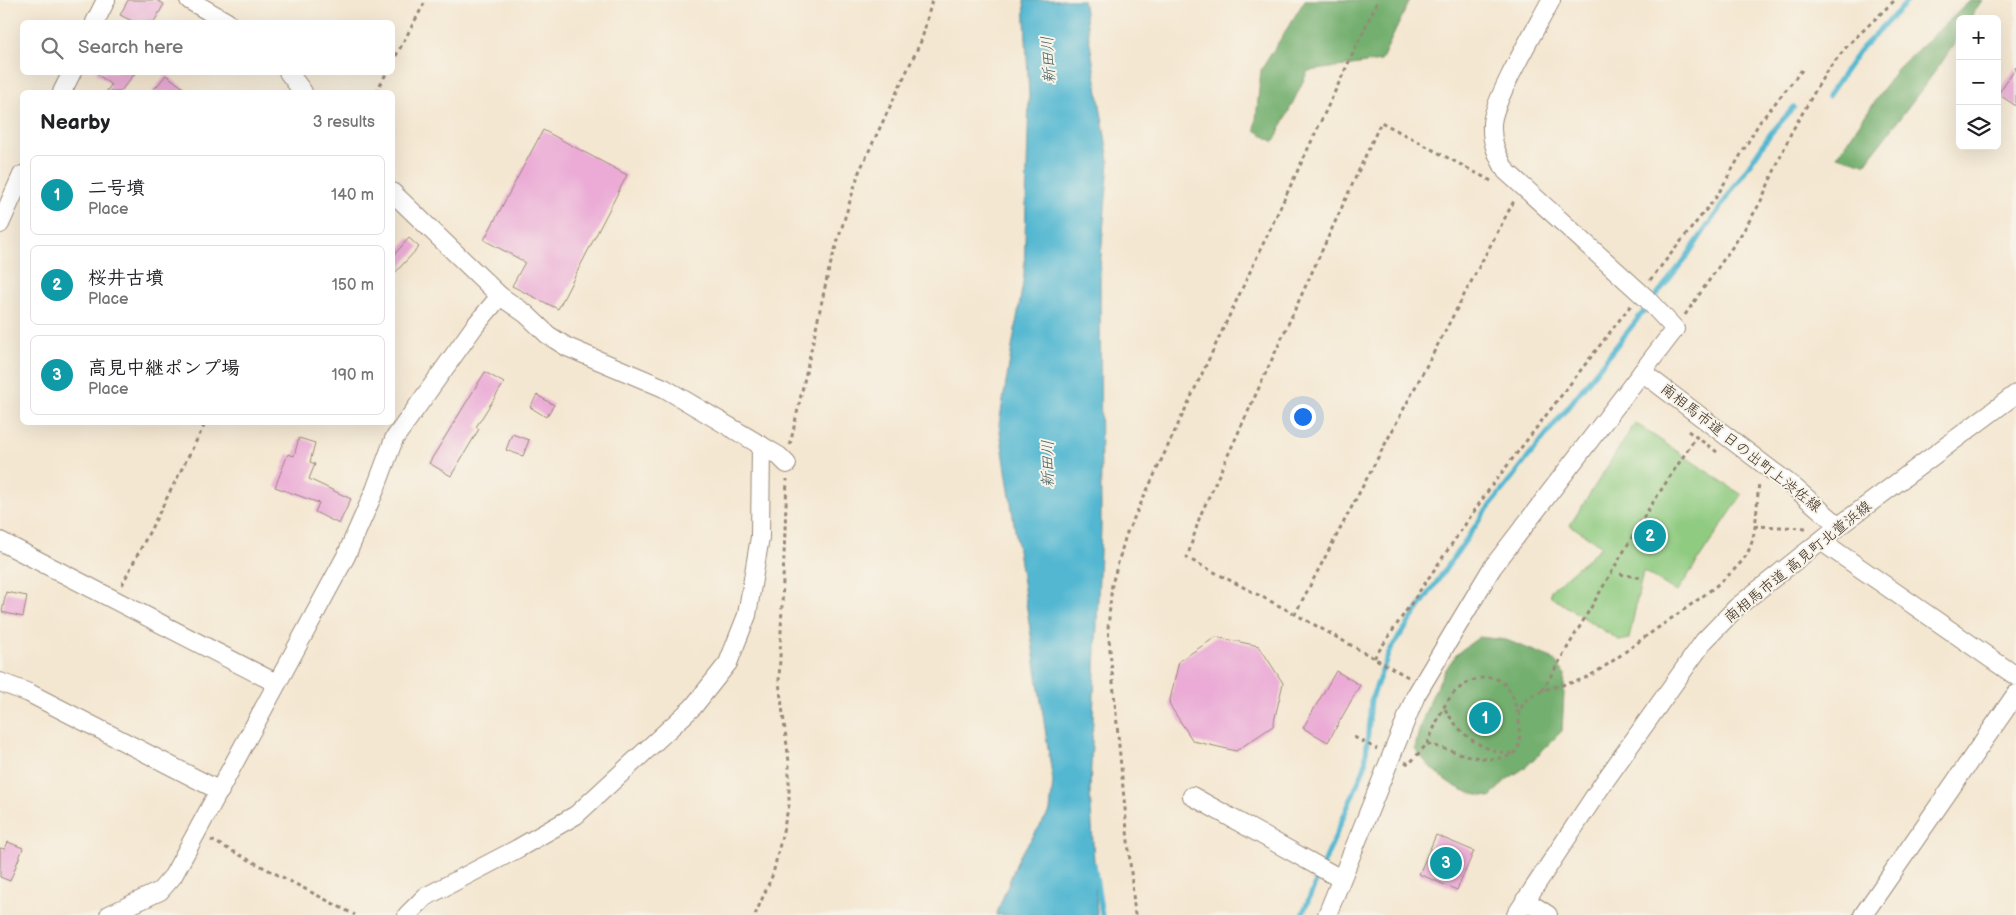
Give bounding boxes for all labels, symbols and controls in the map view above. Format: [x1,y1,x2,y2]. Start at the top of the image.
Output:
map controls [1956,15,2001,150]
button: + [1956,15,2001,60]
search box [20,20,395,75]
icon: search [38,34,66,62]
text: Search here [78,36,183,59]
water label: 新田川 [1038,36,1060,84]
button: − [1956,60,2001,105]
button: layers [1956,105,2001,150]
text: Nearby [40,110,110,135]
text: 3 results [313,113,375,132]
text: 二号墳 [88,177,145,200]
text: 1 [54,186,60,205]
text: 140 m [331,186,374,205]
text: Place [88,200,129,219]
text: 桜井古墳 [88,267,164,290]
text: 2 [52,276,62,295]
text: 150 m [332,276,374,295]
text: Place [88,290,129,309]
text: 高見中継ポンプ場 [88,357,240,380]
text: 3 [52,366,62,385]
text: 190 m [332,366,374,385]
street label: 南相馬市道 日の出町上渋佐線 [1657,379,1825,517]
text: Place [88,380,129,399]
your location [1290,404,1316,430]
water label: 新田川 [1039,440,1058,488]
street label: 南相馬市道 高見町北萱浜線 [1720,497,1876,627]
pin: 2 [1634,517,1666,555]
pin: 1 [1469,699,1501,737]
pin: 3 [1430,844,1462,882]

